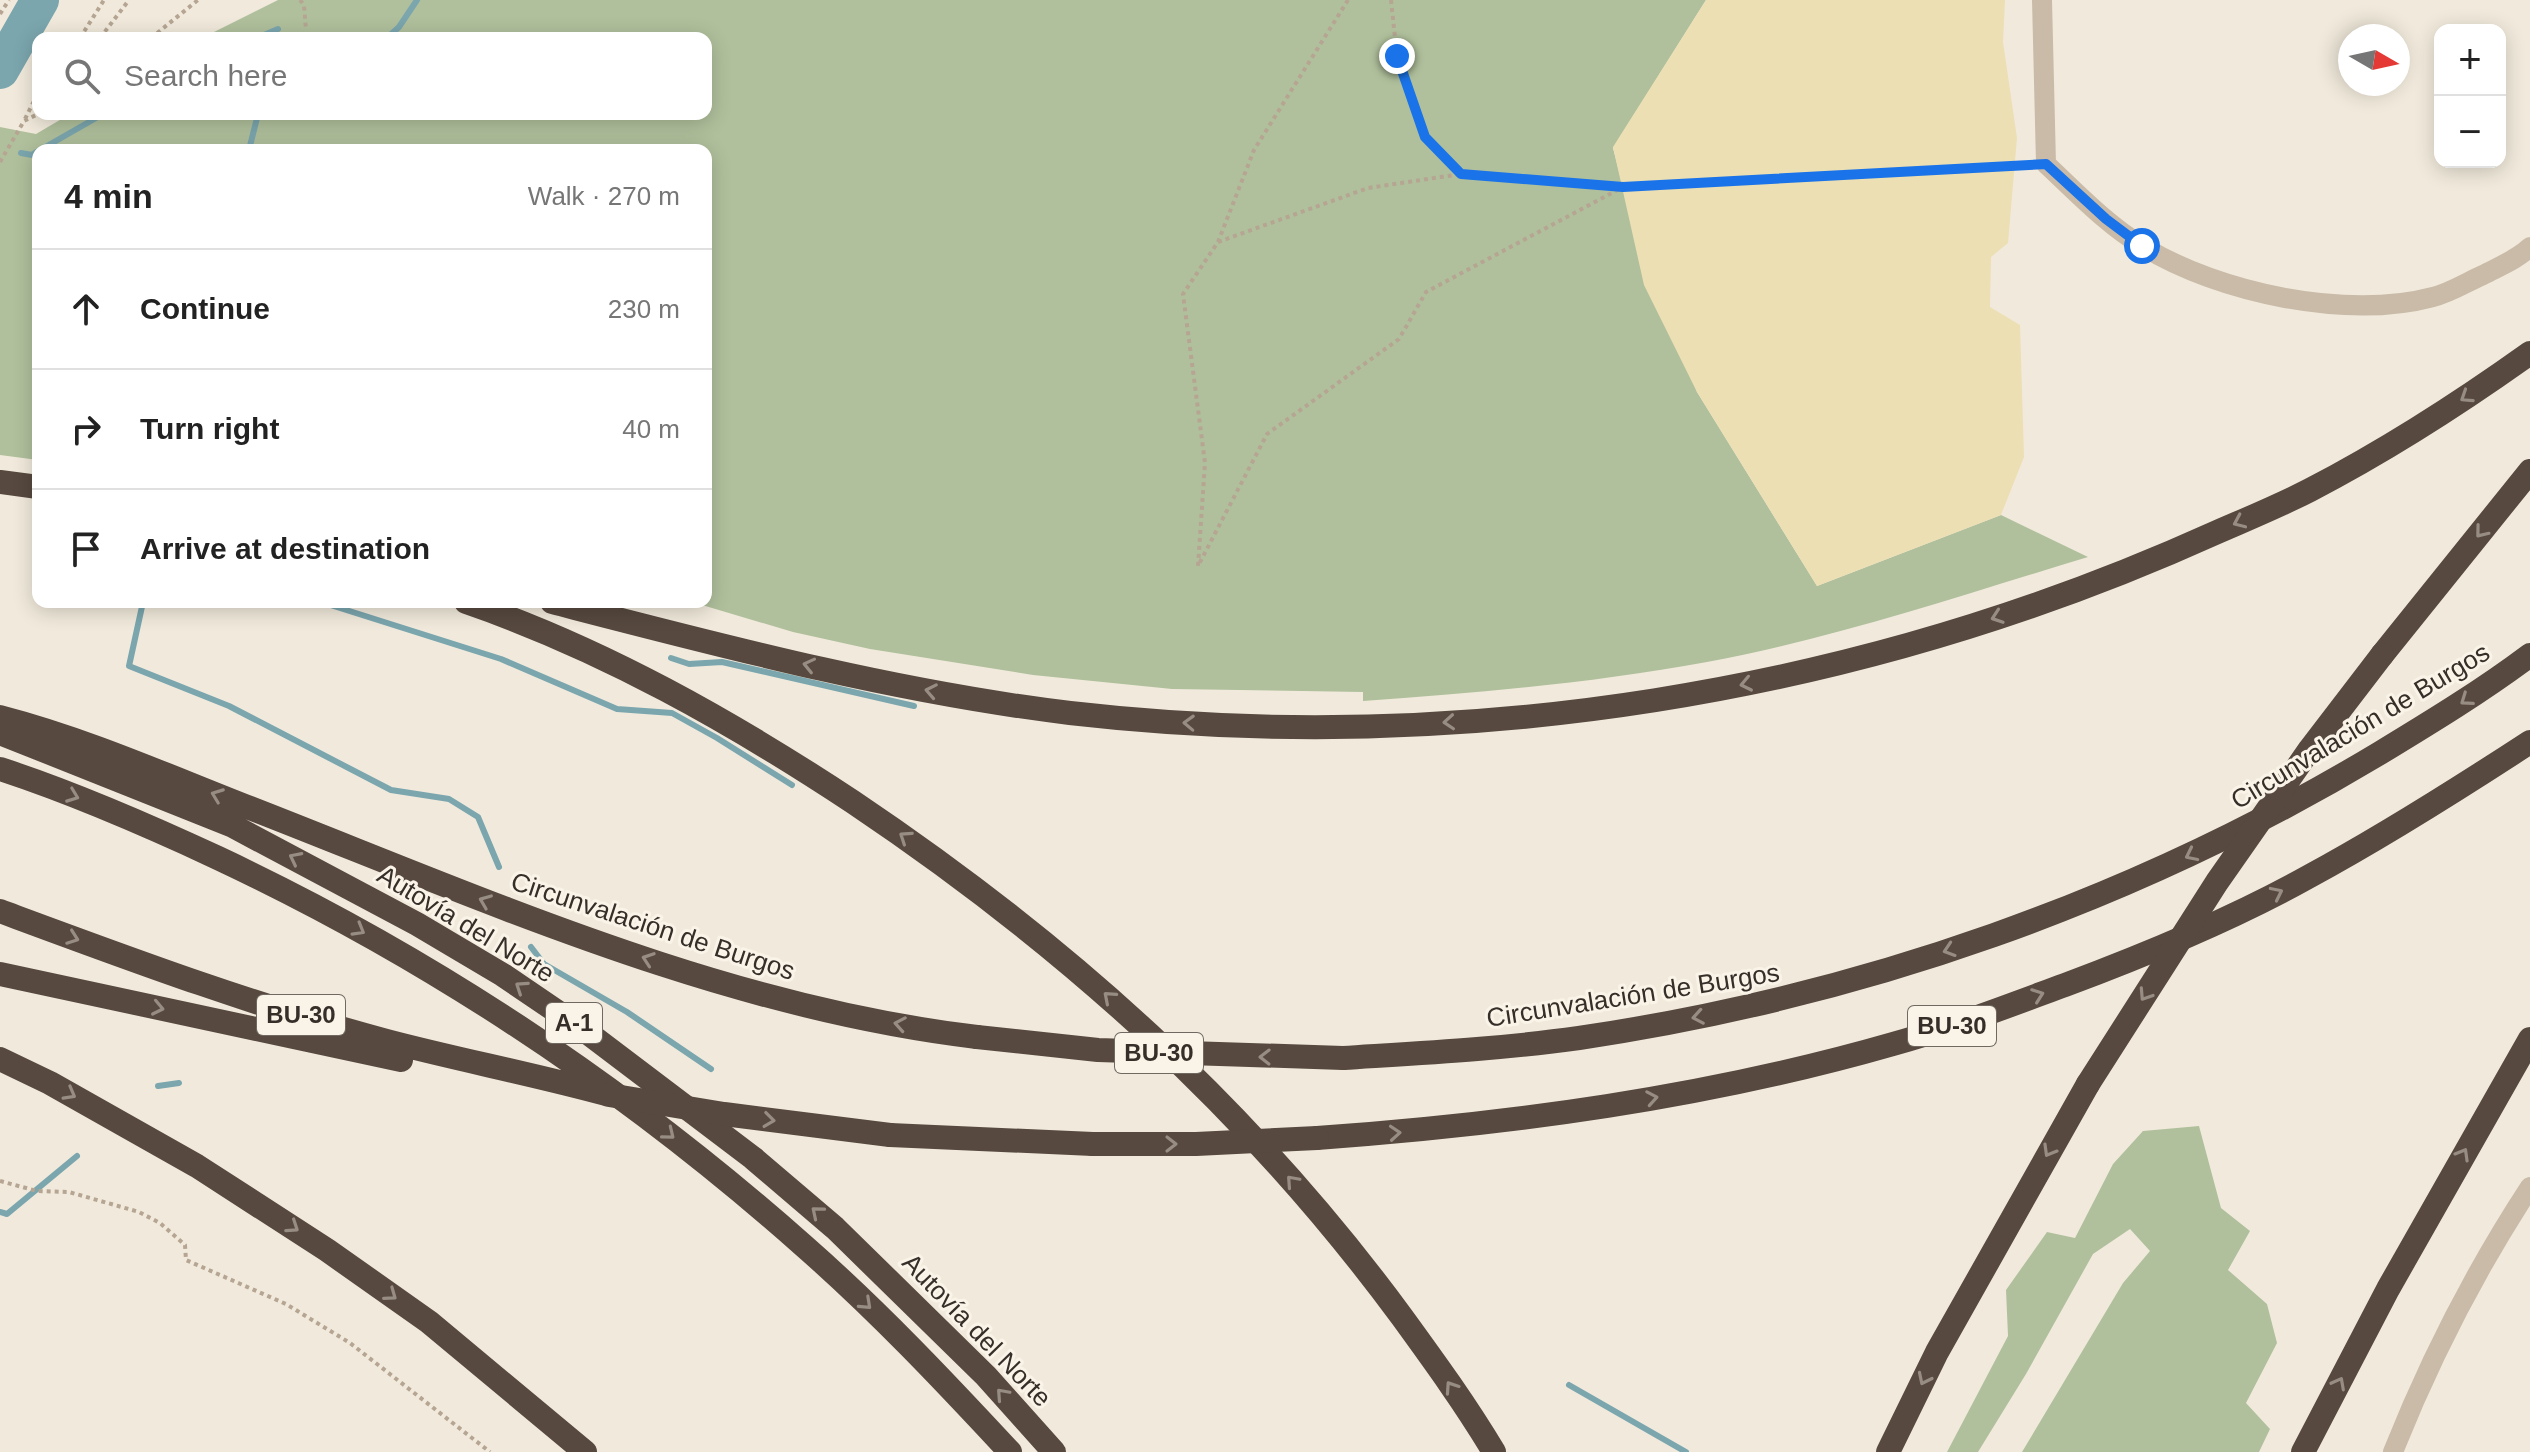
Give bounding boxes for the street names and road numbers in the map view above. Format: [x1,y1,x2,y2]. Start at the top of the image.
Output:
street label: Circunvalación de Burgos [2225,637,2495,815]
street label: Autovía del Norte [372,859,560,989]
street label: Circunvalación de Burgos [507,866,799,986]
street label: Circunvalación de Burgos [1484,957,1782,1033]
road number: BU-30 [257,995,345,1035]
road number: A-1 [546,1003,602,1043]
road number: BU-30 [1908,1006,1996,1046]
road number: BU-30 [1115,1033,1203,1073]
street label: Autovía del Norte [896,1247,1058,1413]

